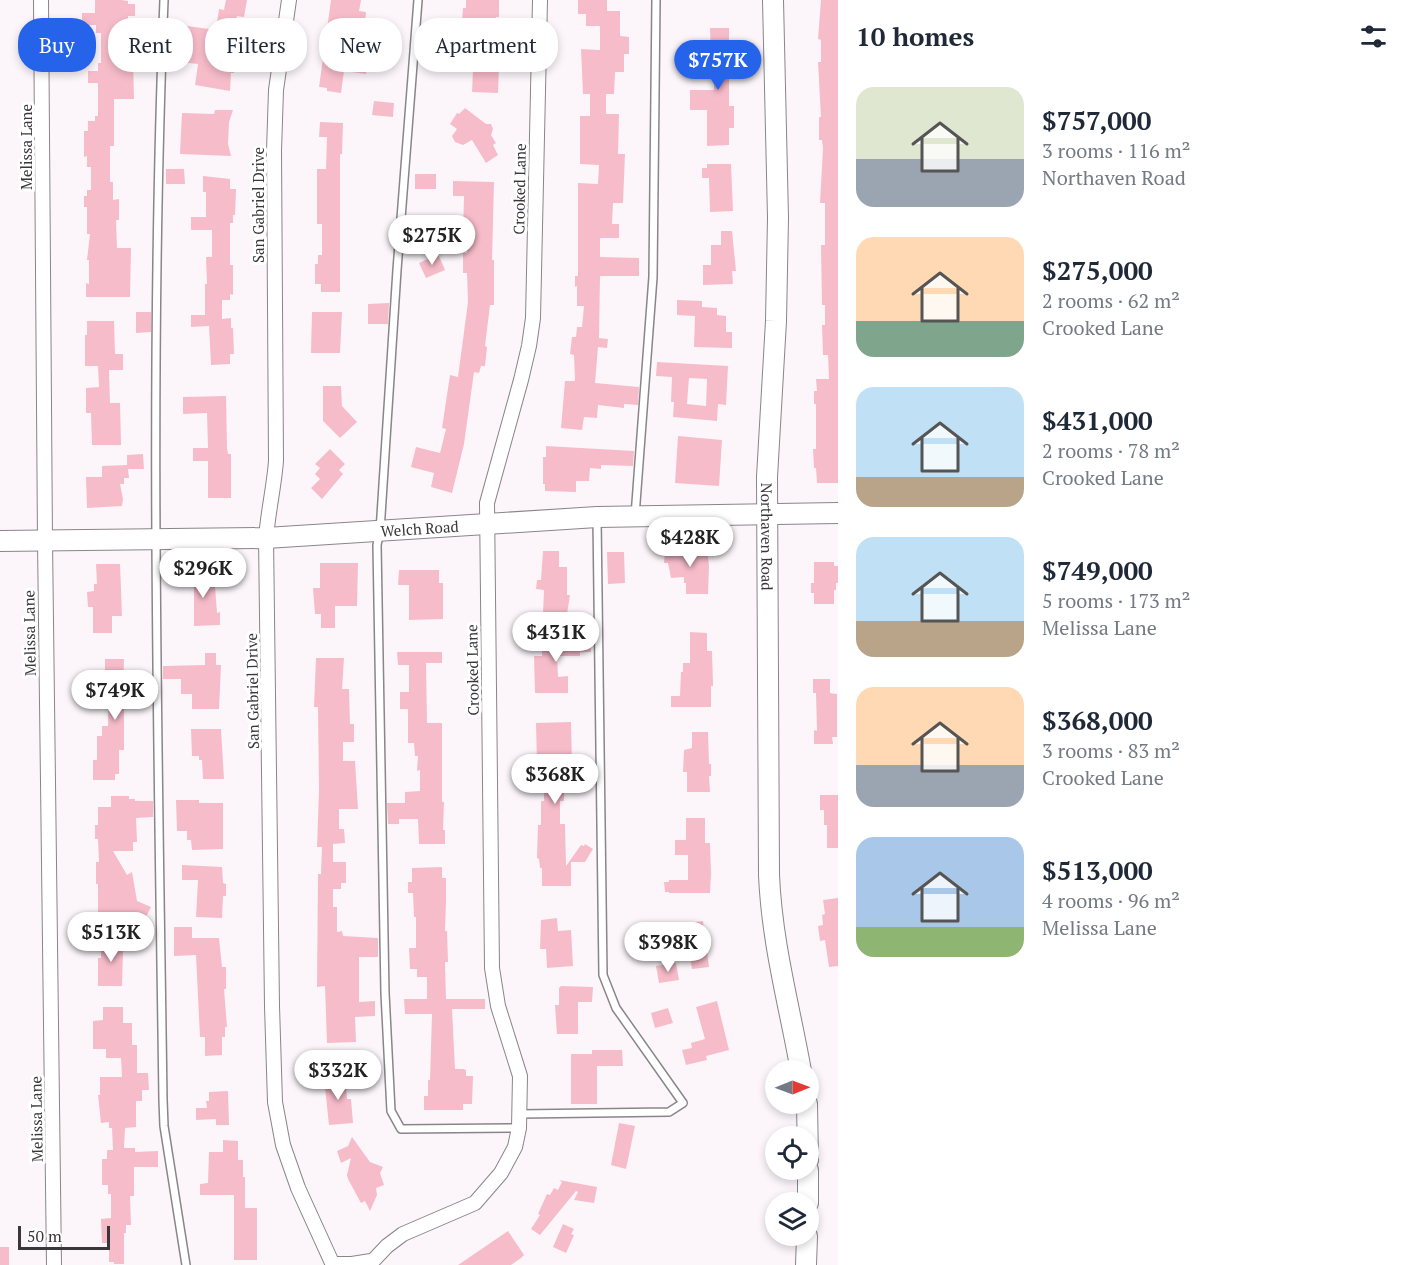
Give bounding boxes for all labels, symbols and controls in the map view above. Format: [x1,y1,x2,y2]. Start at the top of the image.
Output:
chip: Buy [18,18,96,72]
chip: Rent [108,18,193,72]
chip: Filters [205,18,307,72]
chip: New [319,18,402,72]
chip: Apartment [414,18,558,72]
text: 10 homes [856,19,974,53]
icon: filters [1357,20,1390,53]
pin: $757K [676,40,760,91]
text: $757K [688,46,748,73]
text: $757,000 [1042,103,1151,137]
street label: Melissa Lane [16,104,36,190]
icon: home [904,111,976,183]
text: 3 rooms · 116 m² [1042,137,1190,164]
street label: Crooked Lane [508,143,530,235]
street label: San Gabriel Drive [248,147,268,263]
text: Northaven Road [1042,164,1186,191]
pin: $275K [390,215,474,266]
text: $275K [402,221,462,248]
text: $275,000 [1042,253,1153,287]
icon: home [904,261,976,333]
text: 2 rooms · 62 m² [1042,287,1180,314]
text: Crooked Lane [1042,314,1164,341]
text: $431,000 [1042,403,1153,437]
icon: home [904,411,976,483]
text: 2 rooms · 78 m² [1042,437,1180,464]
text: Crooked Lane [1042,464,1164,491]
street label: Northaven Road [757,483,778,591]
street label: Welch Road [380,516,459,541]
pin: $428K [648,517,732,568]
text: $428K [660,523,720,550]
pin: $296K [161,548,245,599]
text: $749,000 [1042,553,1153,587]
text: $296K [173,554,233,581]
icon: home [904,561,976,633]
text: 5 rooms · 173 m² [1042,587,1190,614]
street label: Melissa Lane [18,590,40,676]
pin: $431K [514,612,598,663]
text: Melissa Lane [1042,614,1157,641]
text: $431K [526,618,586,645]
street label: Crooked Lane [461,624,483,716]
street label: San Gabriel Drive [241,633,263,749]
pin: $749K [73,670,157,721]
text: $749K [85,676,145,703]
text: $368,000 [1042,703,1153,737]
icon: home [904,711,976,783]
text: 3 rooms · 83 m² [1042,737,1180,764]
pin: $368K [513,754,597,805]
text: $368K [525,760,585,787]
text: Crooked Lane [1042,764,1164,791]
text: $513,000 [1042,853,1153,887]
icon: home [904,861,976,933]
text: 4 rooms · 96 m² [1042,887,1180,914]
pin: $513K [69,912,153,963]
text: Melissa Lane [1042,914,1157,941]
text: $513K [81,918,141,945]
pin: $398K [626,922,710,973]
text: $398K [638,928,698,955]
pin: $332K [296,1050,380,1101]
text: $332K [308,1056,368,1083]
north arrow [765,1060,819,1114]
map controls [765,1060,819,1246]
street label: Melissa Lane [25,1076,47,1162]
button: locate [765,1126,819,1180]
button: layers [765,1192,819,1246]
scale bar [18,1223,110,1250]
text: 50 m [27,1225,62,1247]

